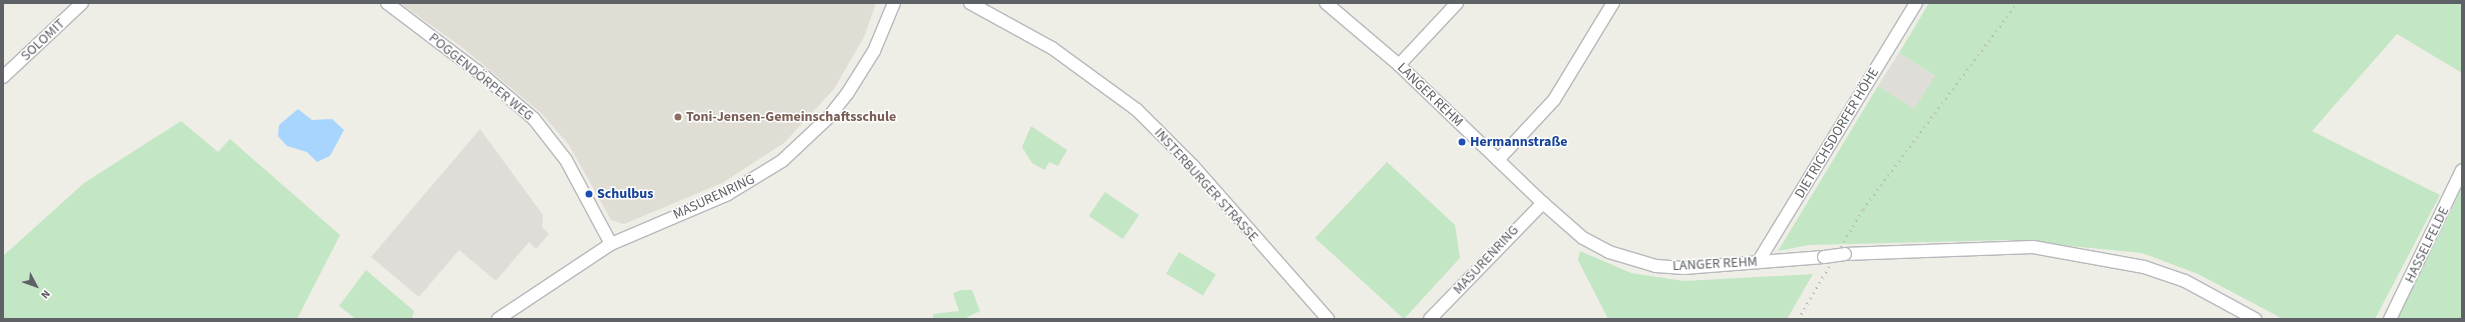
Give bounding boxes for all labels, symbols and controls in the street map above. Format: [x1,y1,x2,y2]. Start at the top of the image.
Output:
street label: SOLOMIT [18,15,68,65]
street label: POGGENDÖRPER WEG [425,30,537,124]
street label: LANGER REHM [1394,59,1466,131]
street label: DIETRICHSDORFER HÖHE [1791,65,1883,201]
place label: Toni-Jensen-Gemeinschaftsschule [686,109,896,125]
marker: Toni-Jensen-Gemeinschaftsschule [673,112,683,122]
street label: INSTERBURGER STRASSE [1151,125,1261,245]
place label: Hermannstraße [1470,134,1568,150]
marker: Hermannstraße [1457,137,1467,147]
street label: MASURENRING [671,171,757,223]
place label: Schulbus [597,186,653,202]
marker: Schulbus [584,189,594,199]
street label: HASSELFELDE [2401,204,2453,286]
street label: MASURENRING [1450,222,1522,298]
street label: LANGER REHM [1672,253,1758,275]
north arrow [16,266,56,306]
text: N [37,287,54,302]

